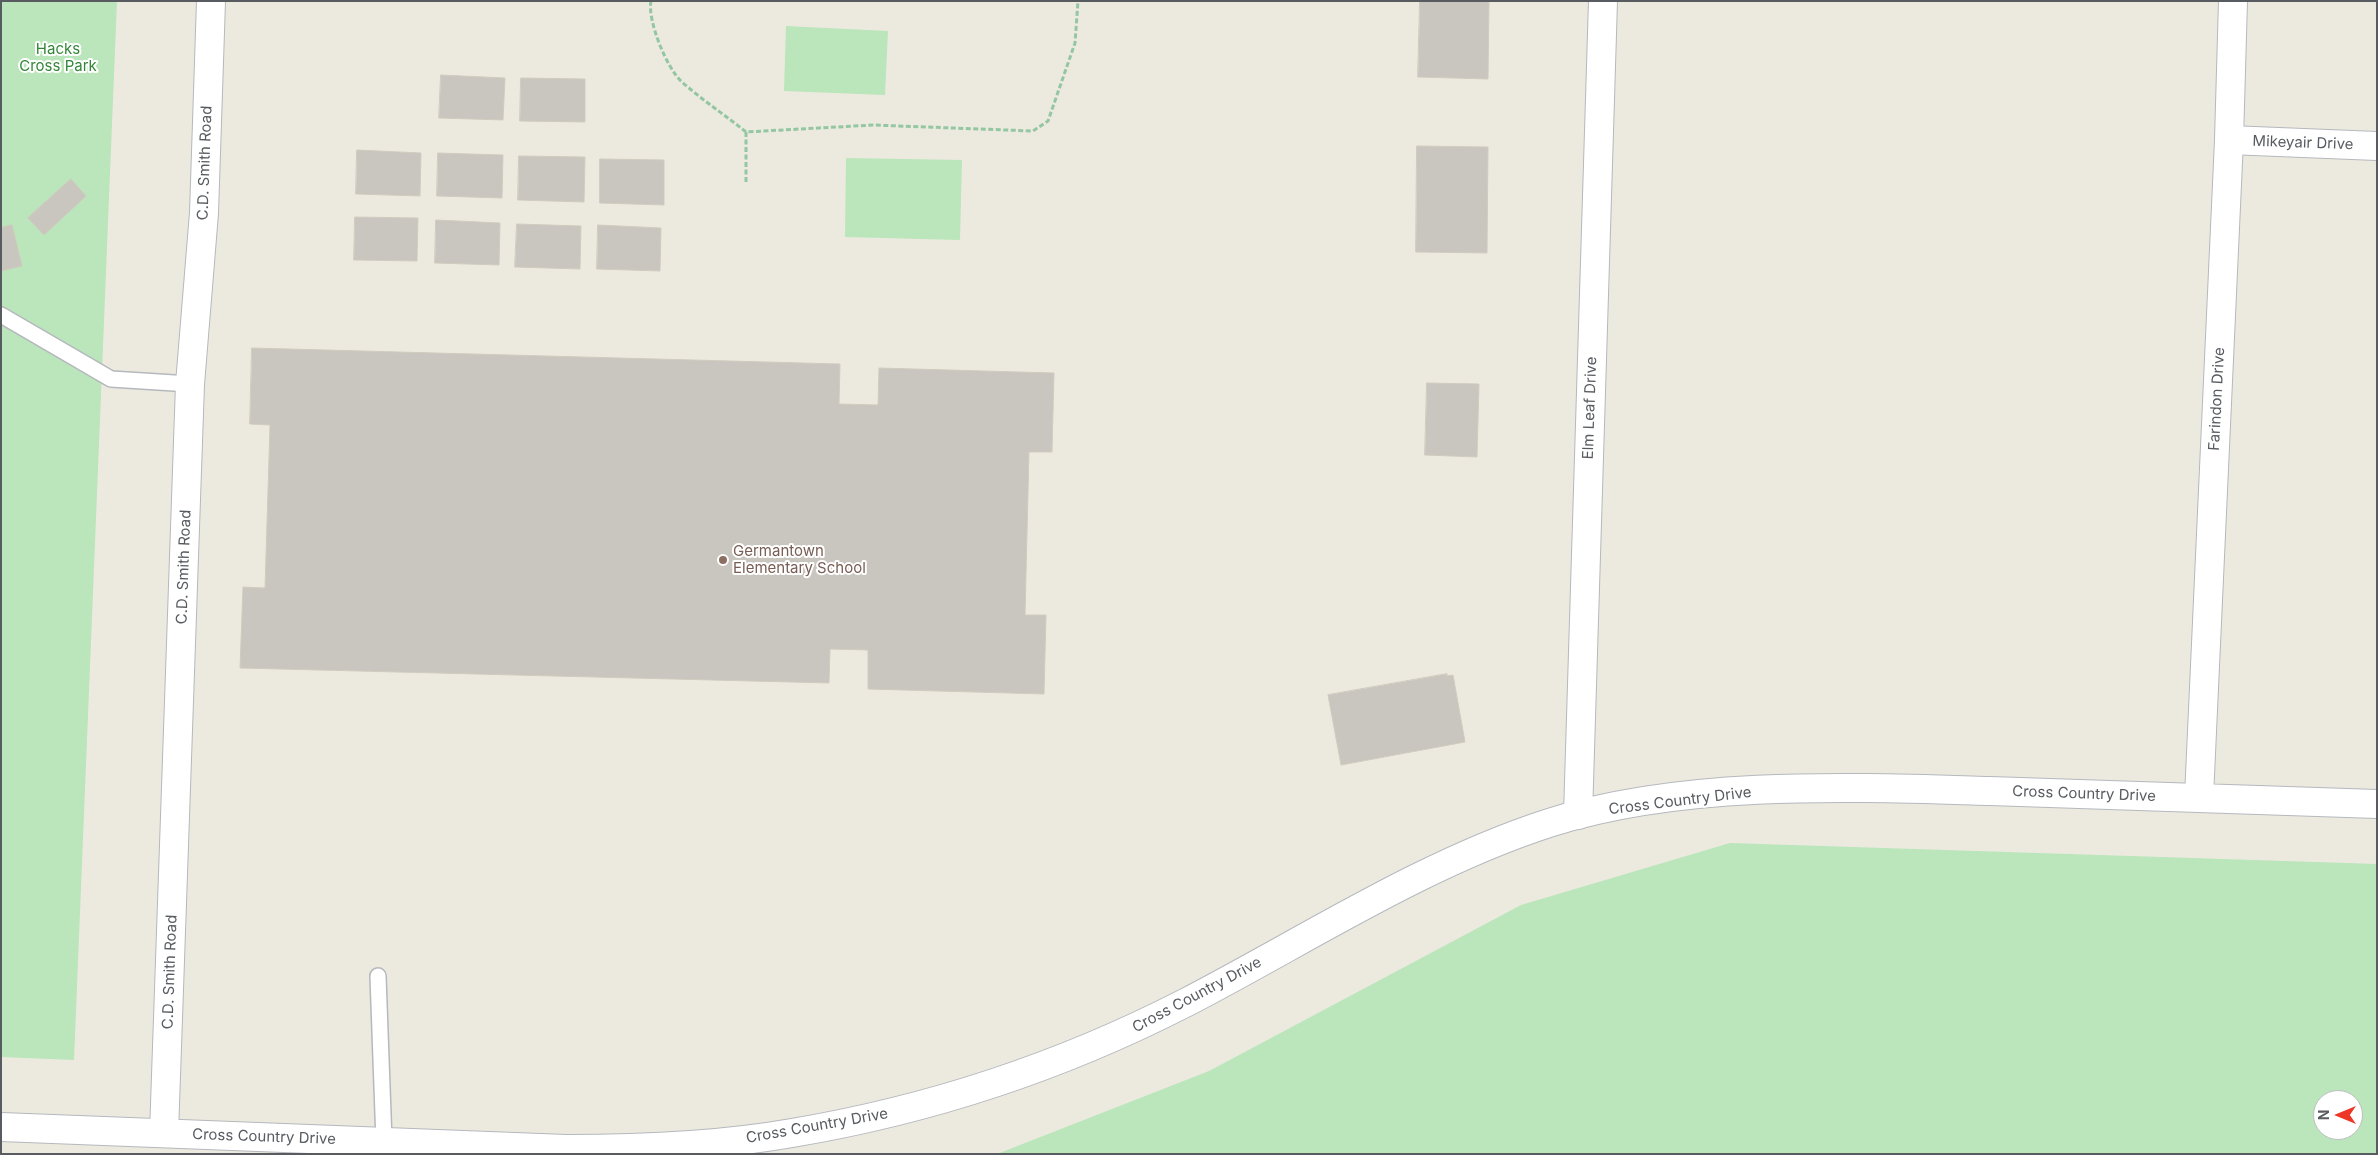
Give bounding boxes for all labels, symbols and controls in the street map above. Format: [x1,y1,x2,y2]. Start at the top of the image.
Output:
park label: Hacks Cross Park [19,40,97,75]
street label: C.D. Smith Road [194,105,216,221]
street label: Mikeyair Drive [2252,132,2354,154]
street label: Farindon Drive [2205,347,2229,451]
street label: Elm Leaf Drive [1579,356,1601,460]
street label: C.D. Smith Road [173,509,195,625]
place label: Germantown Elementary School [733,542,866,577]
marker: Germantown Elementary School [717,554,729,566]
street label: Cross Country Drive [2012,782,2156,806]
street label: Cross Country Drive [1608,783,1752,819]
street label: C.D. Smith Road [159,914,181,1030]
street label: Cross Country Drive [1129,953,1265,1037]
north arrow [2313,1090,2363,1140]
street label: Cross Country Drive [745,1105,889,1147]
text: N [2315,1110,2332,1120]
street label: Cross Country Drive [192,1125,336,1149]

